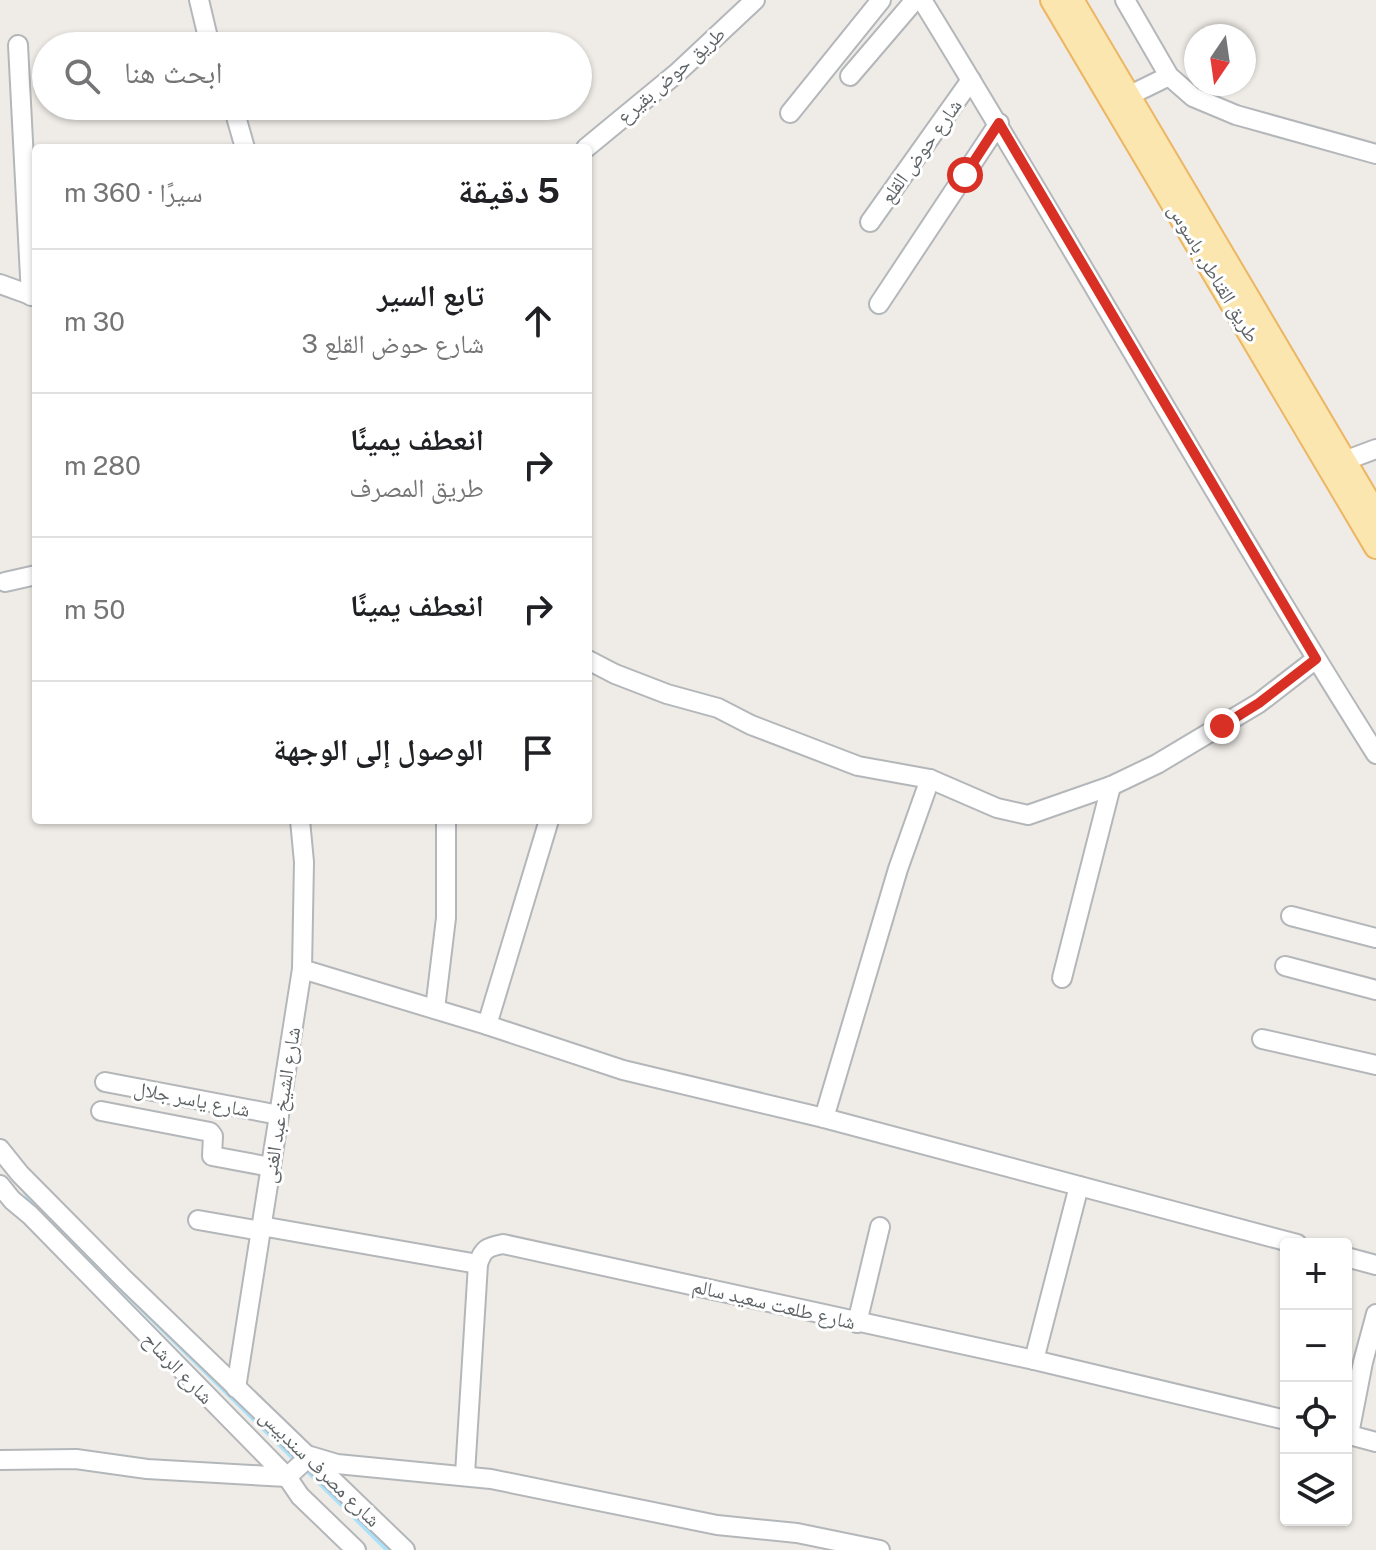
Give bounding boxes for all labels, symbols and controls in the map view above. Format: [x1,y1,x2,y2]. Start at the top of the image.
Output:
street label: طريق حوض بقيرع [612,22,731,129]
north arrow [1184,24,1256,96]
search box [32,32,592,120]
icon: search [60,54,104,98]
text: ابحث هنا [124,54,223,90]
street label: شارع حوض القلع [875,94,968,208]
route start [947,157,983,193]
text: 5 دقيقة [458,171,560,211]
text: سيرًا · 360 m [64,177,203,208]
street label: طريق القناطر, باسوس [1163,199,1265,347]
text: تابع السير [377,277,484,313]
icon: ahead [516,299,560,343]
text: 30 m [64,306,125,337]
text: شارع حوض القلع 3 [301,328,484,359]
text: انعطف يمينًا [350,421,484,457]
icon: right [516,443,560,487]
text: 280 m [64,450,141,481]
text: طريق المصرف [349,472,484,503]
text: انعطف يمينًا [350,587,484,623]
icon: right [516,587,560,631]
text: 50 m [64,594,125,625]
route end [1204,708,1240,744]
text: الوصول إلى الوجهة [273,731,484,767]
icon: arrive [516,731,560,775]
street label: شارع الشيخ عبد الغنى [257,1025,306,1185]
street label: شارع ياسر جلال [132,1076,252,1123]
map controls [1280,1238,1352,1526]
button: + [1280,1238,1352,1310]
street label: شارع طلعت سعيد سالم [690,1274,858,1336]
button: − [1280,1310,1352,1382]
street label: شارع الرشاح [137,1327,218,1410]
button: locate [1280,1382,1352,1454]
street label: شارع مصرف سندبيس [254,1404,386,1533]
button: layers [1280,1454,1352,1526]

